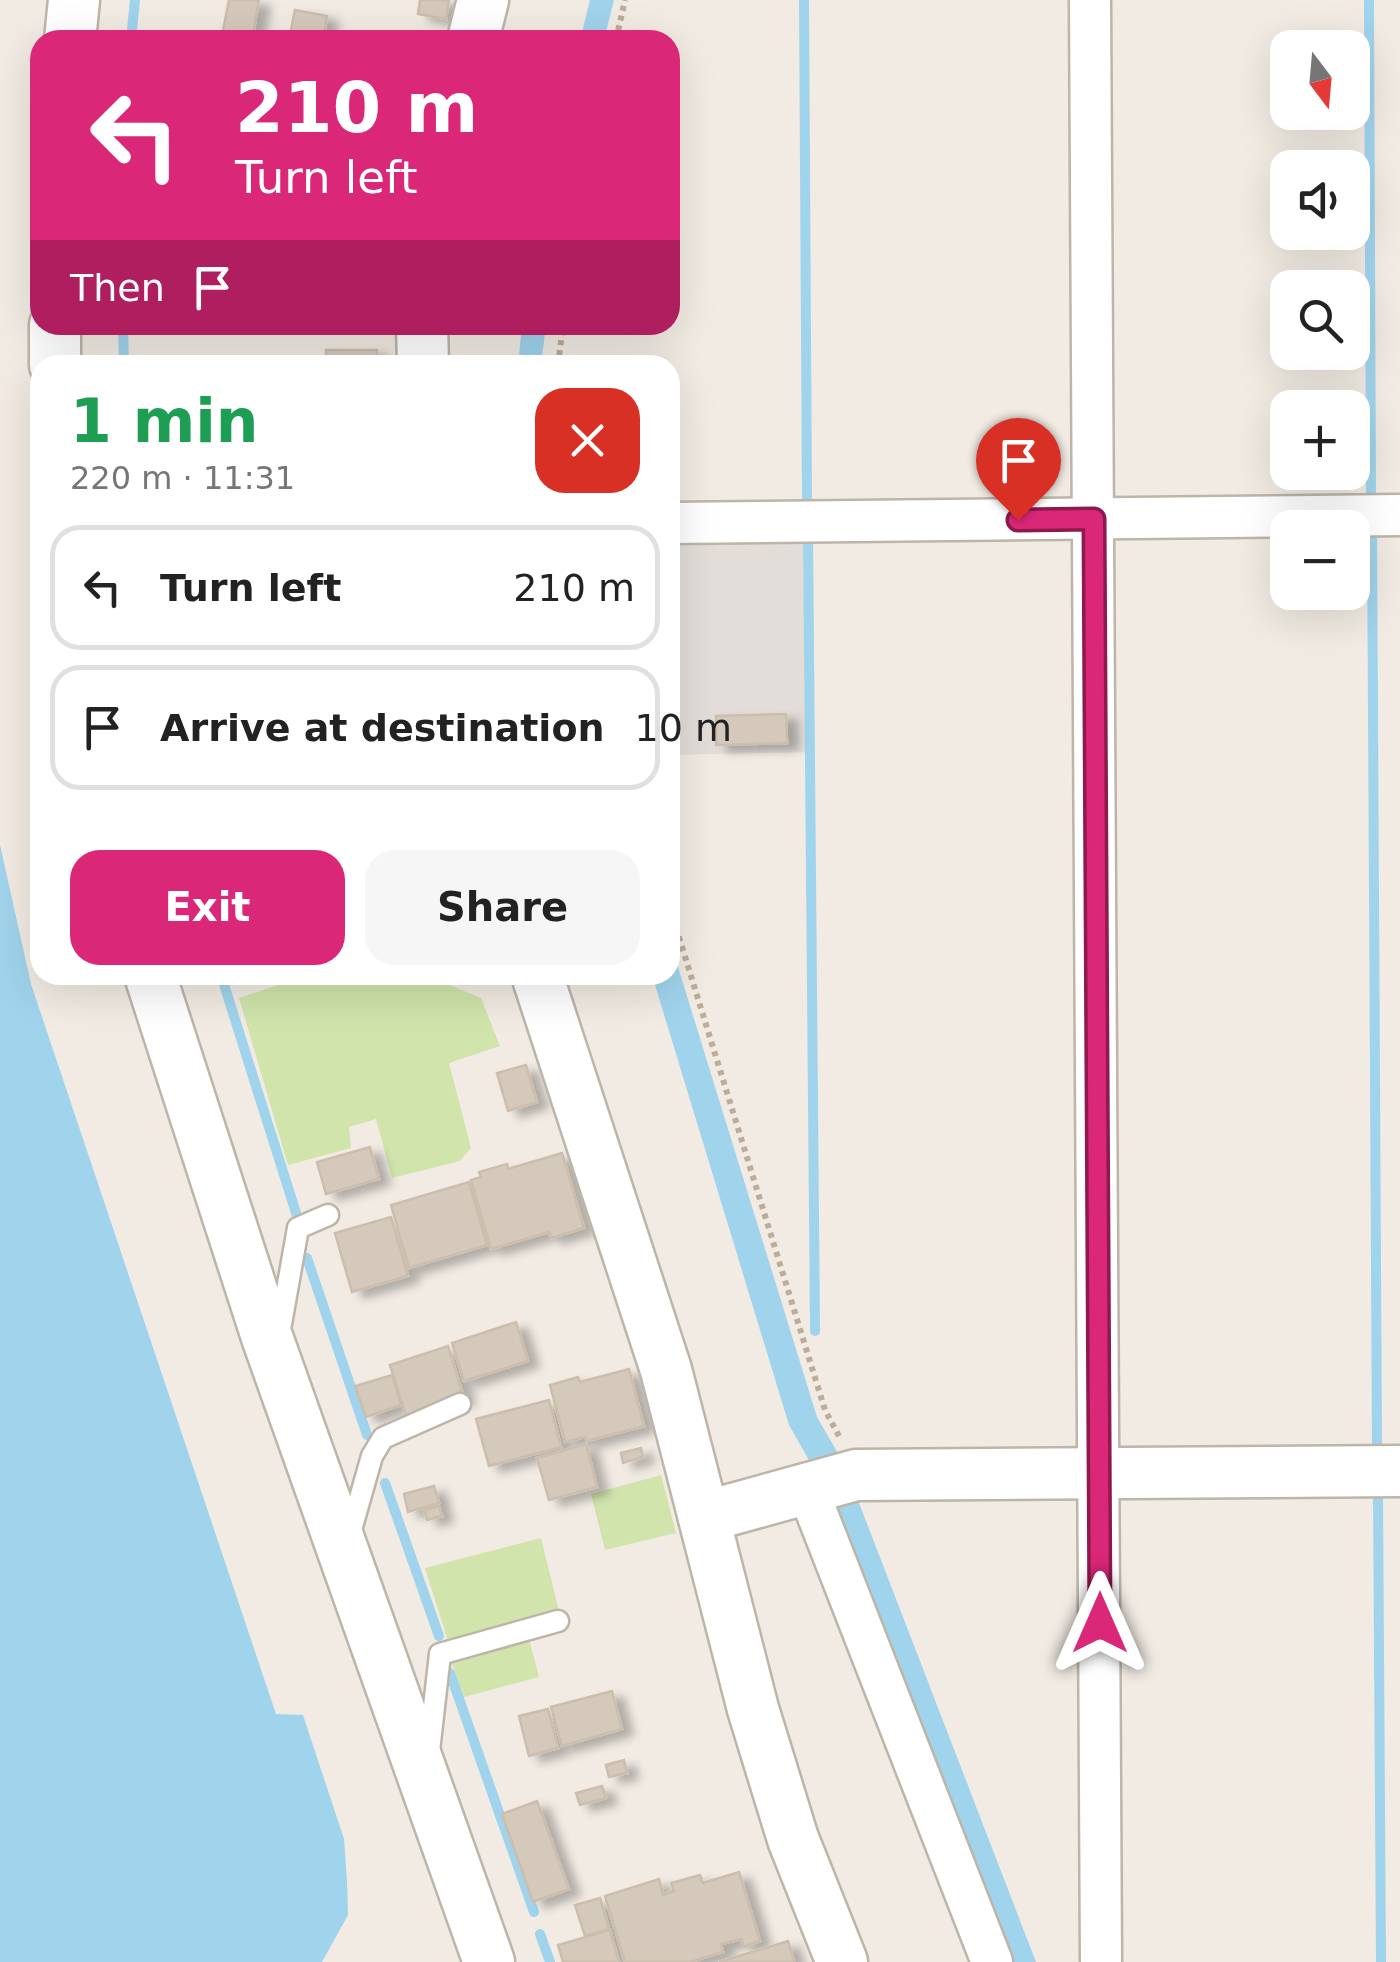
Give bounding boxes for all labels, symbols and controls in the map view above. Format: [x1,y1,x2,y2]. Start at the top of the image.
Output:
north arrow [1270,30,1370,130]
map controls [1270,30,1370,610]
text: 210 m [235,67,478,149]
icon: left [70,70,200,200]
button: sound [1270,150,1370,250]
text: Turn left [235,151,418,204]
icon: arrive [185,260,240,315]
text: Then [70,266,165,310]
button: search [1270,270,1370,370]
text: 1 min [70,386,258,456]
button: close [535,388,640,493]
button: + [1270,390,1370,490]
pin [976,418,1061,521]
icon: arrive [991,433,1046,488]
text: 220 m · 11:31 [70,459,295,497]
button: − [1270,510,1370,610]
icon: left [75,560,130,615]
text: Turn left [160,566,341,610]
text: 210 m [513,566,635,610]
icon: arrive [75,700,130,755]
text: Arrive at destination [160,706,605,750]
text: 10 m [635,706,732,750]
button: Exit [70,850,345,965]
button: Share [365,850,640,965]
position arrow [1048,1571,1152,1675]

